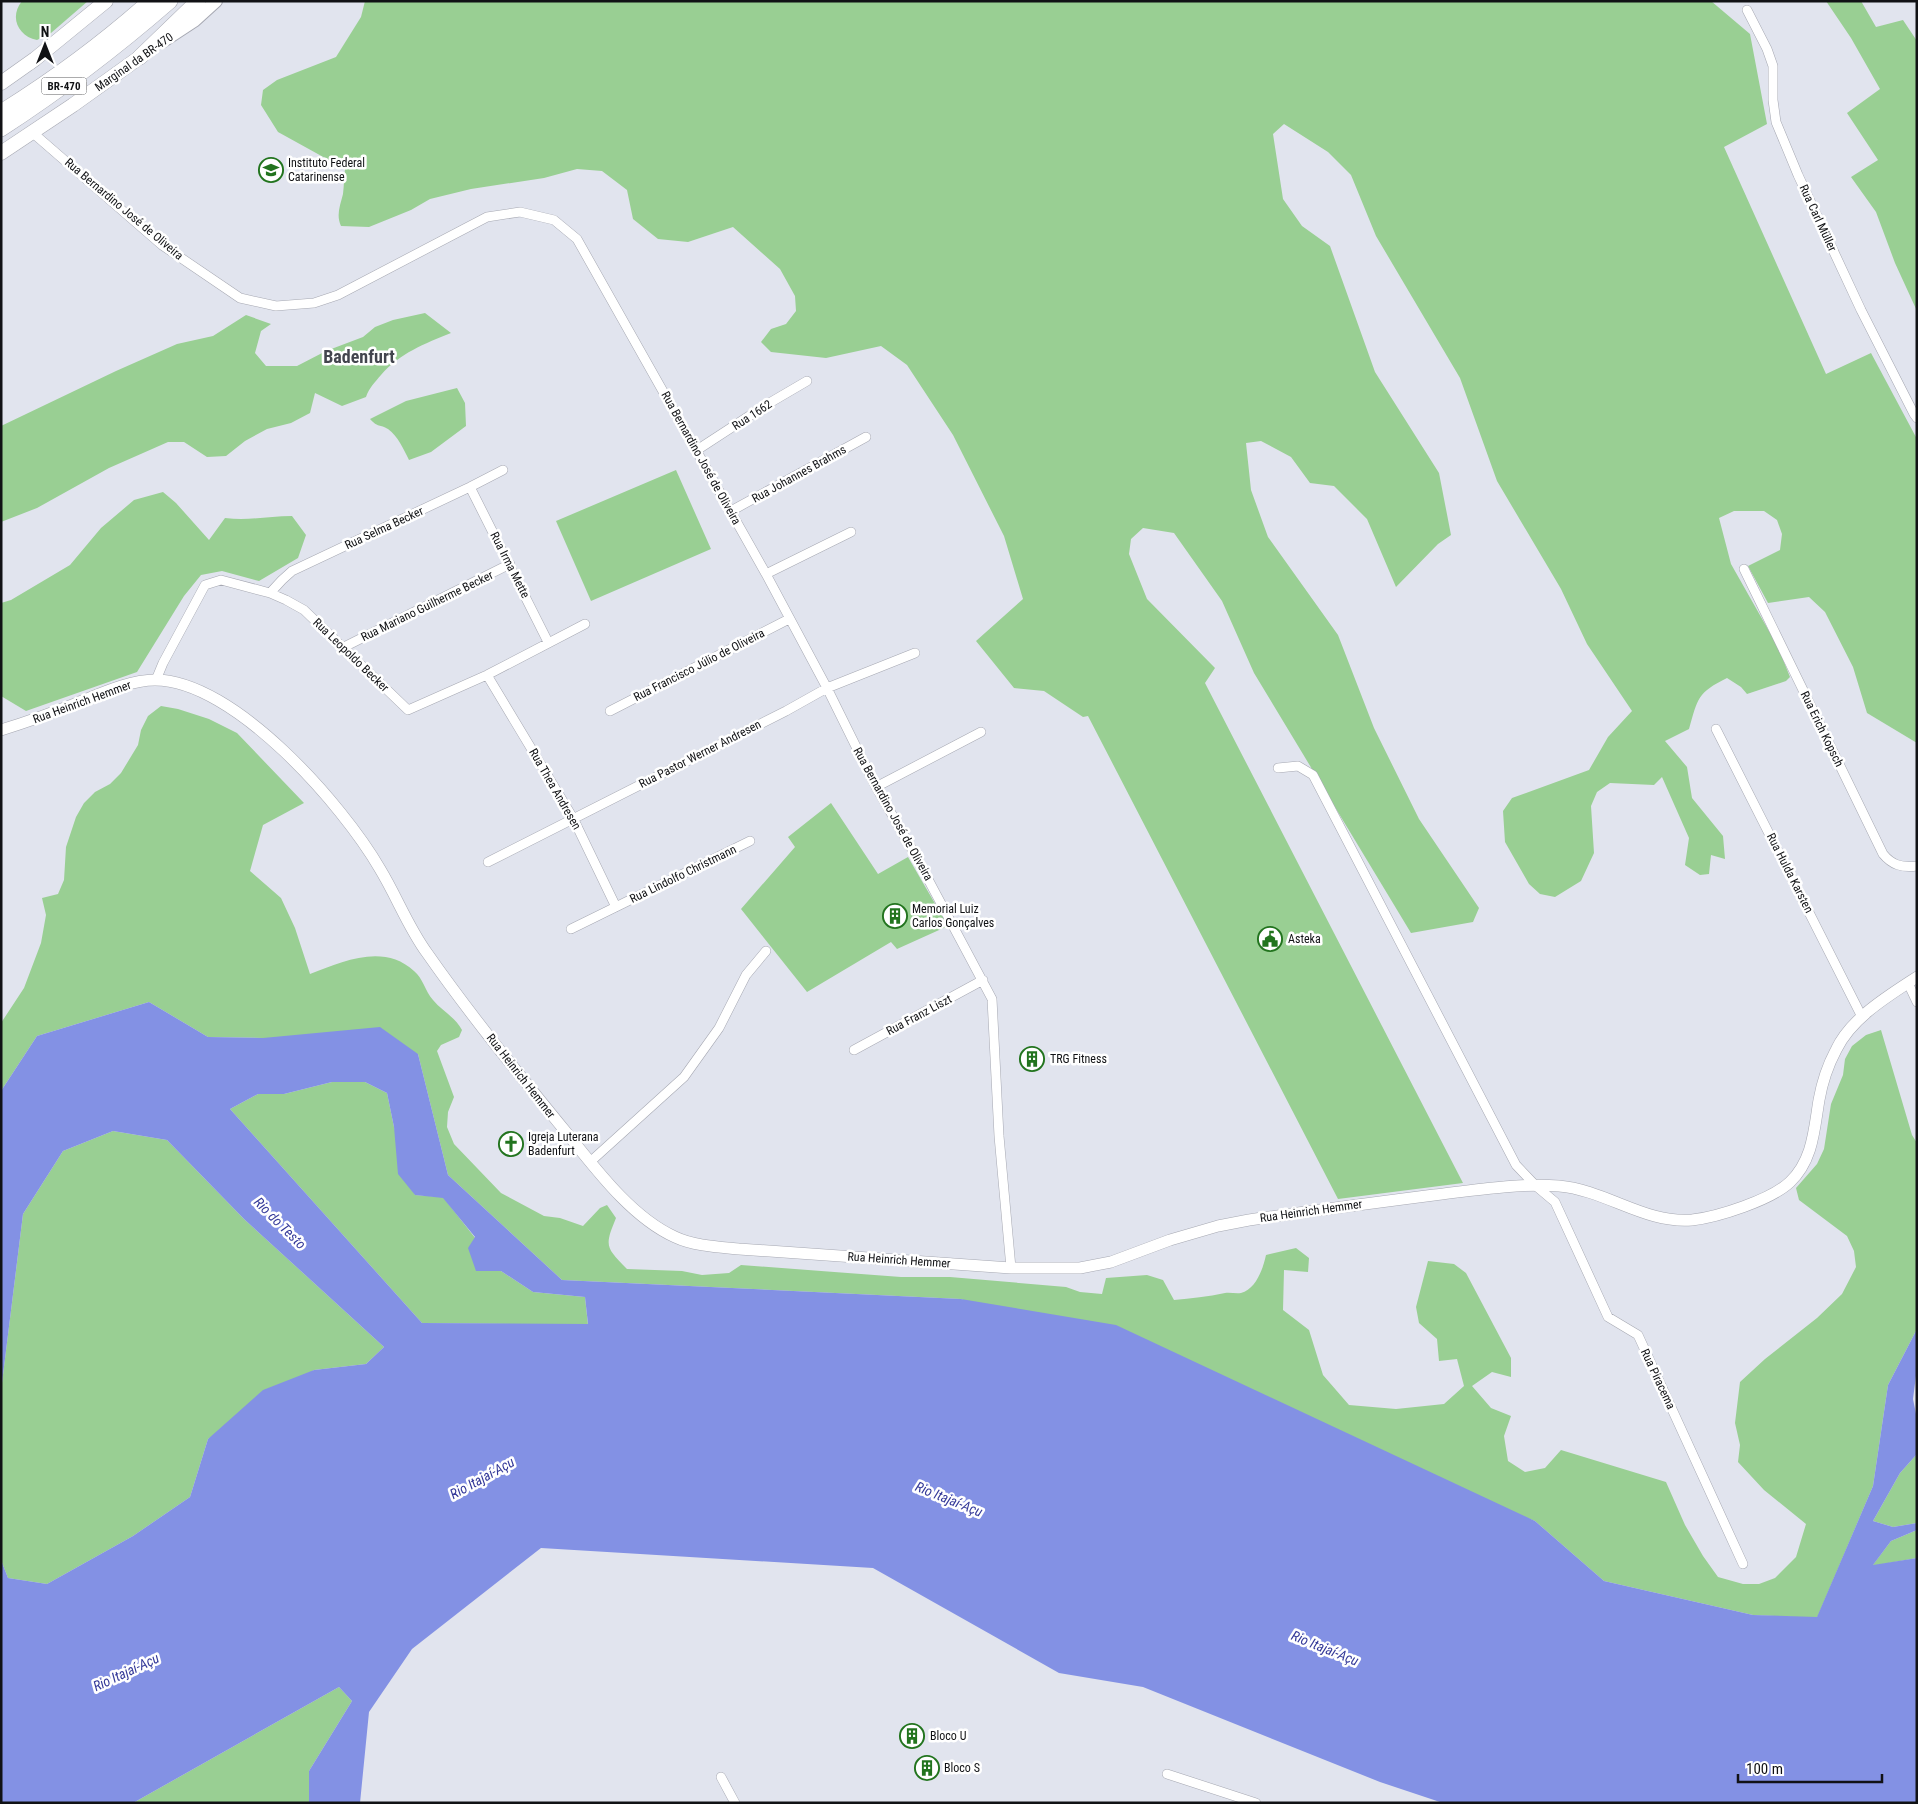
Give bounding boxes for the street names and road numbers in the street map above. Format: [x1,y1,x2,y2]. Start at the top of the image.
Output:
street label: Marginal da BR-470 [92,30,176,94]
road number: BR-470 [42,78,86,94]
street label: Rua Bernardino José de Oliveira [62,155,186,263]
street label: Rua Carl Müller [1796,182,1840,254]
street label: Rua Bernardino José de Oliveira [658,389,744,527]
street label: Rua 1662 [730,397,774,433]
street label: Rua Johannes Brahms [749,442,849,506]
street label: Rua Selma Becker [342,504,426,552]
street label: Rua Irma Mette [487,530,533,601]
street label: Rua Mariano Guilherme Becker [359,568,496,644]
street label: Rua Leopoldo Becker [310,615,392,695]
street label: Rua Francisco Júlio de Oliveira [631,626,767,704]
street label: Rua Heinrich Hemmer [31,678,133,726]
street label: Rua Erich Kopsch [1798,689,1846,769]
street label: Rua Pastor Werner Andresen [637,717,764,791]
street label: Rua Bernardino José de Oliveira [850,745,936,883]
street label: Rua Thea Andresen [526,746,584,832]
street label: Rua Hulda Karsten [1764,831,1816,915]
street label: Rua Lindolfo Christmann [627,842,739,906]
street label: Rua Franz Liszt [884,992,954,1038]
street label: Rua Heinrich Hemmer [484,1031,559,1121]
street label: Rua Heinrich Hemmer [1259,1197,1363,1225]
street label: Rua Heinrich Hemmer [847,1249,951,1271]
street label: Rua Piracema [1638,1346,1678,1412]

